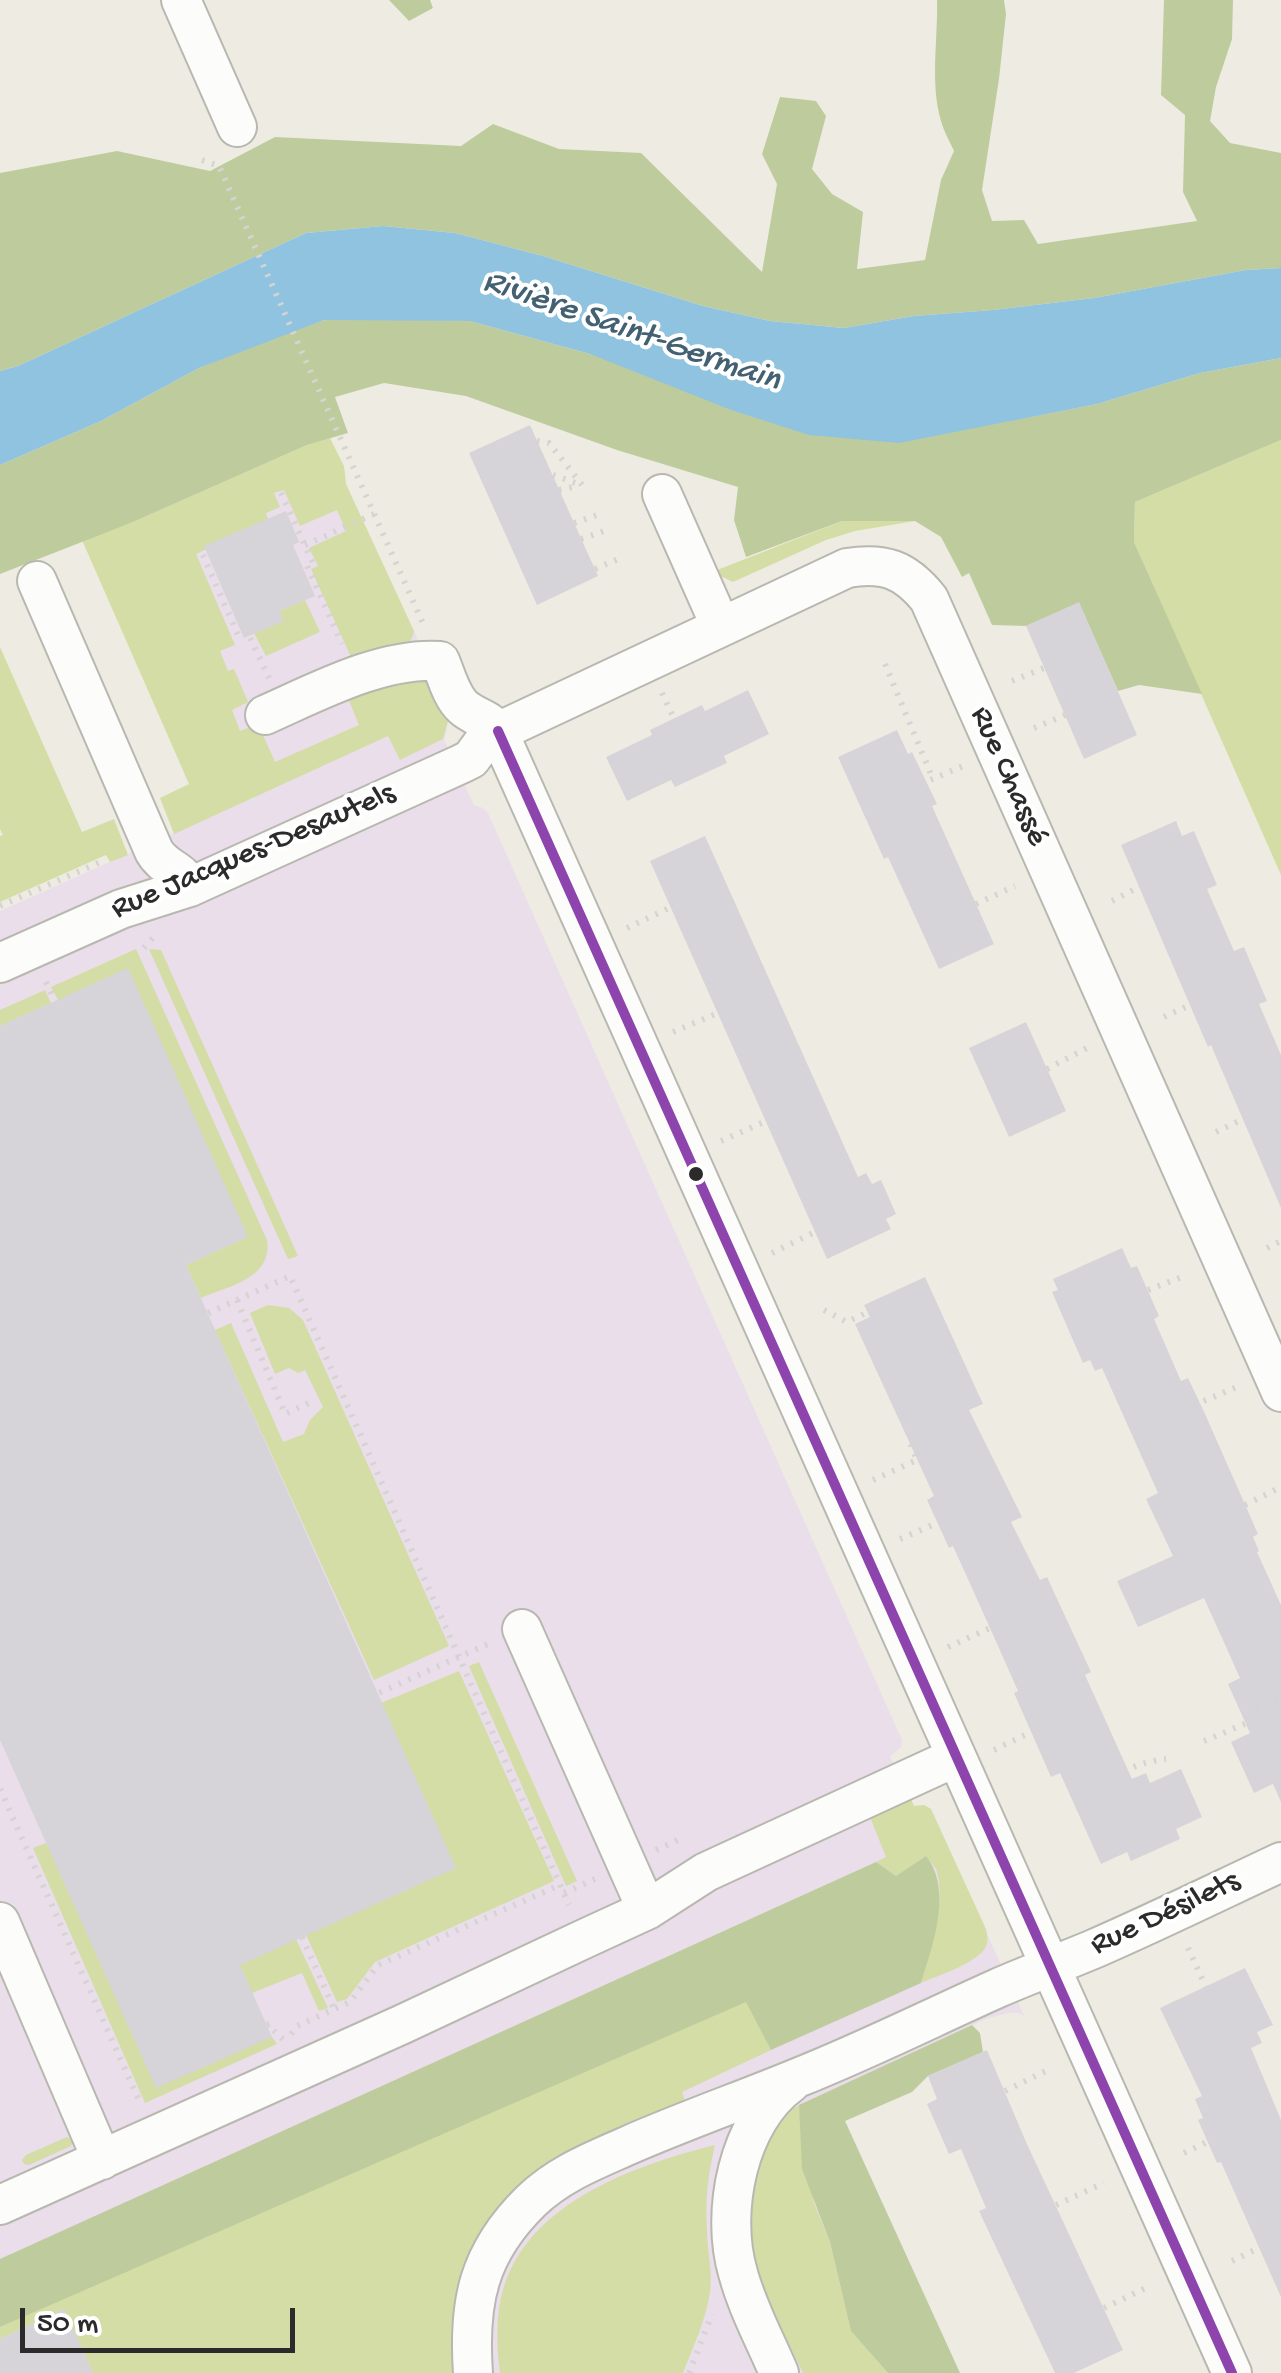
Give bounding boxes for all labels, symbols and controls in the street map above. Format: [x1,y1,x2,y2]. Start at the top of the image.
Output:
water label: Rivière Saint-Germain [477,262,785,404]
street label: Rue Chassé [959,701,1055,853]
street label: Rue Jacques-Desautels [106,776,402,930]
unlabelled marker [686,1164,706,1184]
street label: Rue Désilets [1085,1864,1247,1966]
scale bar [25,2288,300,2350]
text: 50 m [37,2308,98,2343]

